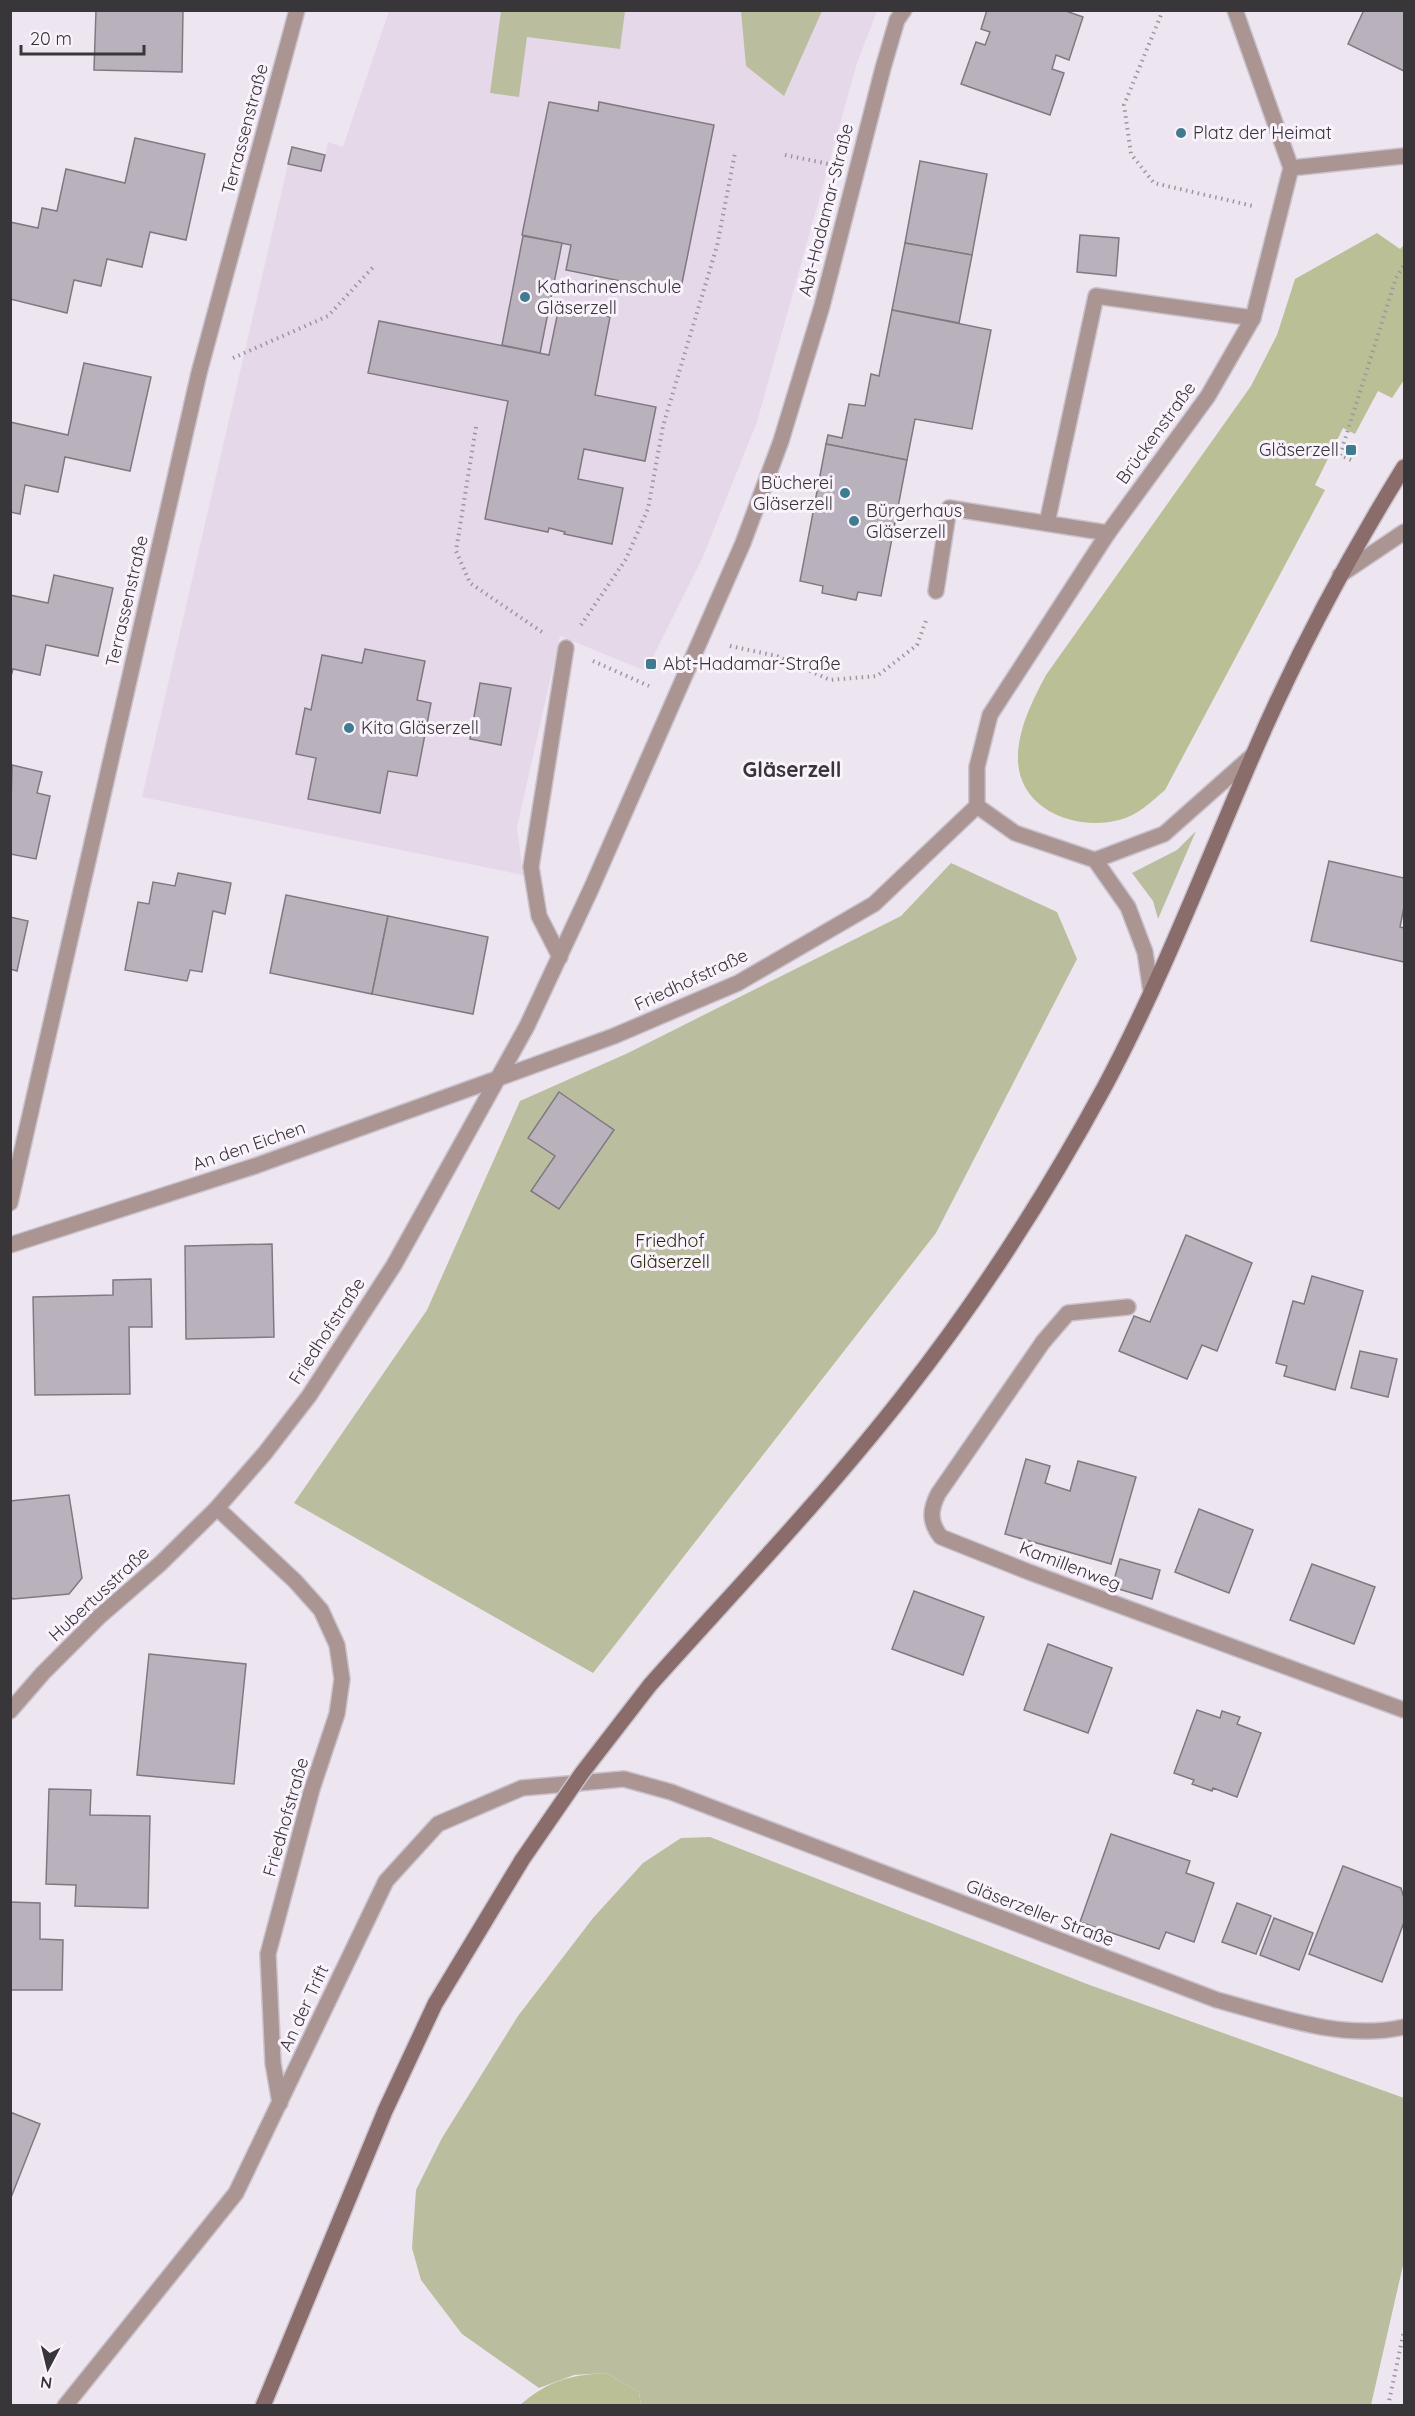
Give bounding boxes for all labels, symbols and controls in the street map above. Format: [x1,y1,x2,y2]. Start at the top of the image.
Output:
scale bar [21,18,144,56]
text: 20 m [30,27,72,50]
street label: Terrassenstraße [216,61,273,197]
street label: Abt-Hadamar-Straße [793,121,858,299]
place label: Platz der Heimat [1193,121,1332,144]
marker: Platz der Heimat [1174,126,1188,140]
place label: Katharinenschule Gläserzell [537,275,681,319]
marker: Katharinenschule Gläserzell [518,290,532,304]
street label: Brückenstraße [1111,377,1201,489]
place label: Gläserzell [1259,438,1339,461]
marker: Gläserzell [1344,443,1358,457]
place label: Bücherei Gläserzell [753,471,833,515]
marker: Bücherei Gläserzell [838,486,852,500]
place label: Bürgerhaus Gläserzell [866,499,962,543]
marker: Bürgerhaus Gläserzell [847,514,861,528]
street label: Terrassenstraße [100,533,153,669]
place label: Abt-Hadamar-Straße [663,652,841,675]
marker: Abt-Hadamar-Straße [644,657,658,671]
place label: Kita Gläserzell [361,716,479,739]
marker: Kita Gläserzell [342,721,356,735]
district label: Gläserzell [743,756,841,782]
street label: Friedhofstraße [630,943,751,1016]
street label: An den Eichen [190,1116,308,1176]
park label: Friedhof Gläserzell [630,1229,710,1273]
street label: Friedhofstraße [284,1273,370,1388]
street label: Kamillenweg [1016,1536,1124,1595]
street label: Hubertusstraße [44,1541,154,1646]
street label: Friedhofstraße [258,1755,313,1879]
street label: Gläserzeller Straße [963,1874,1117,1951]
street label: An der Trift [273,1961,334,2055]
north arrow [18,2338,78,2398]
text: N [39,2372,53,2394]

